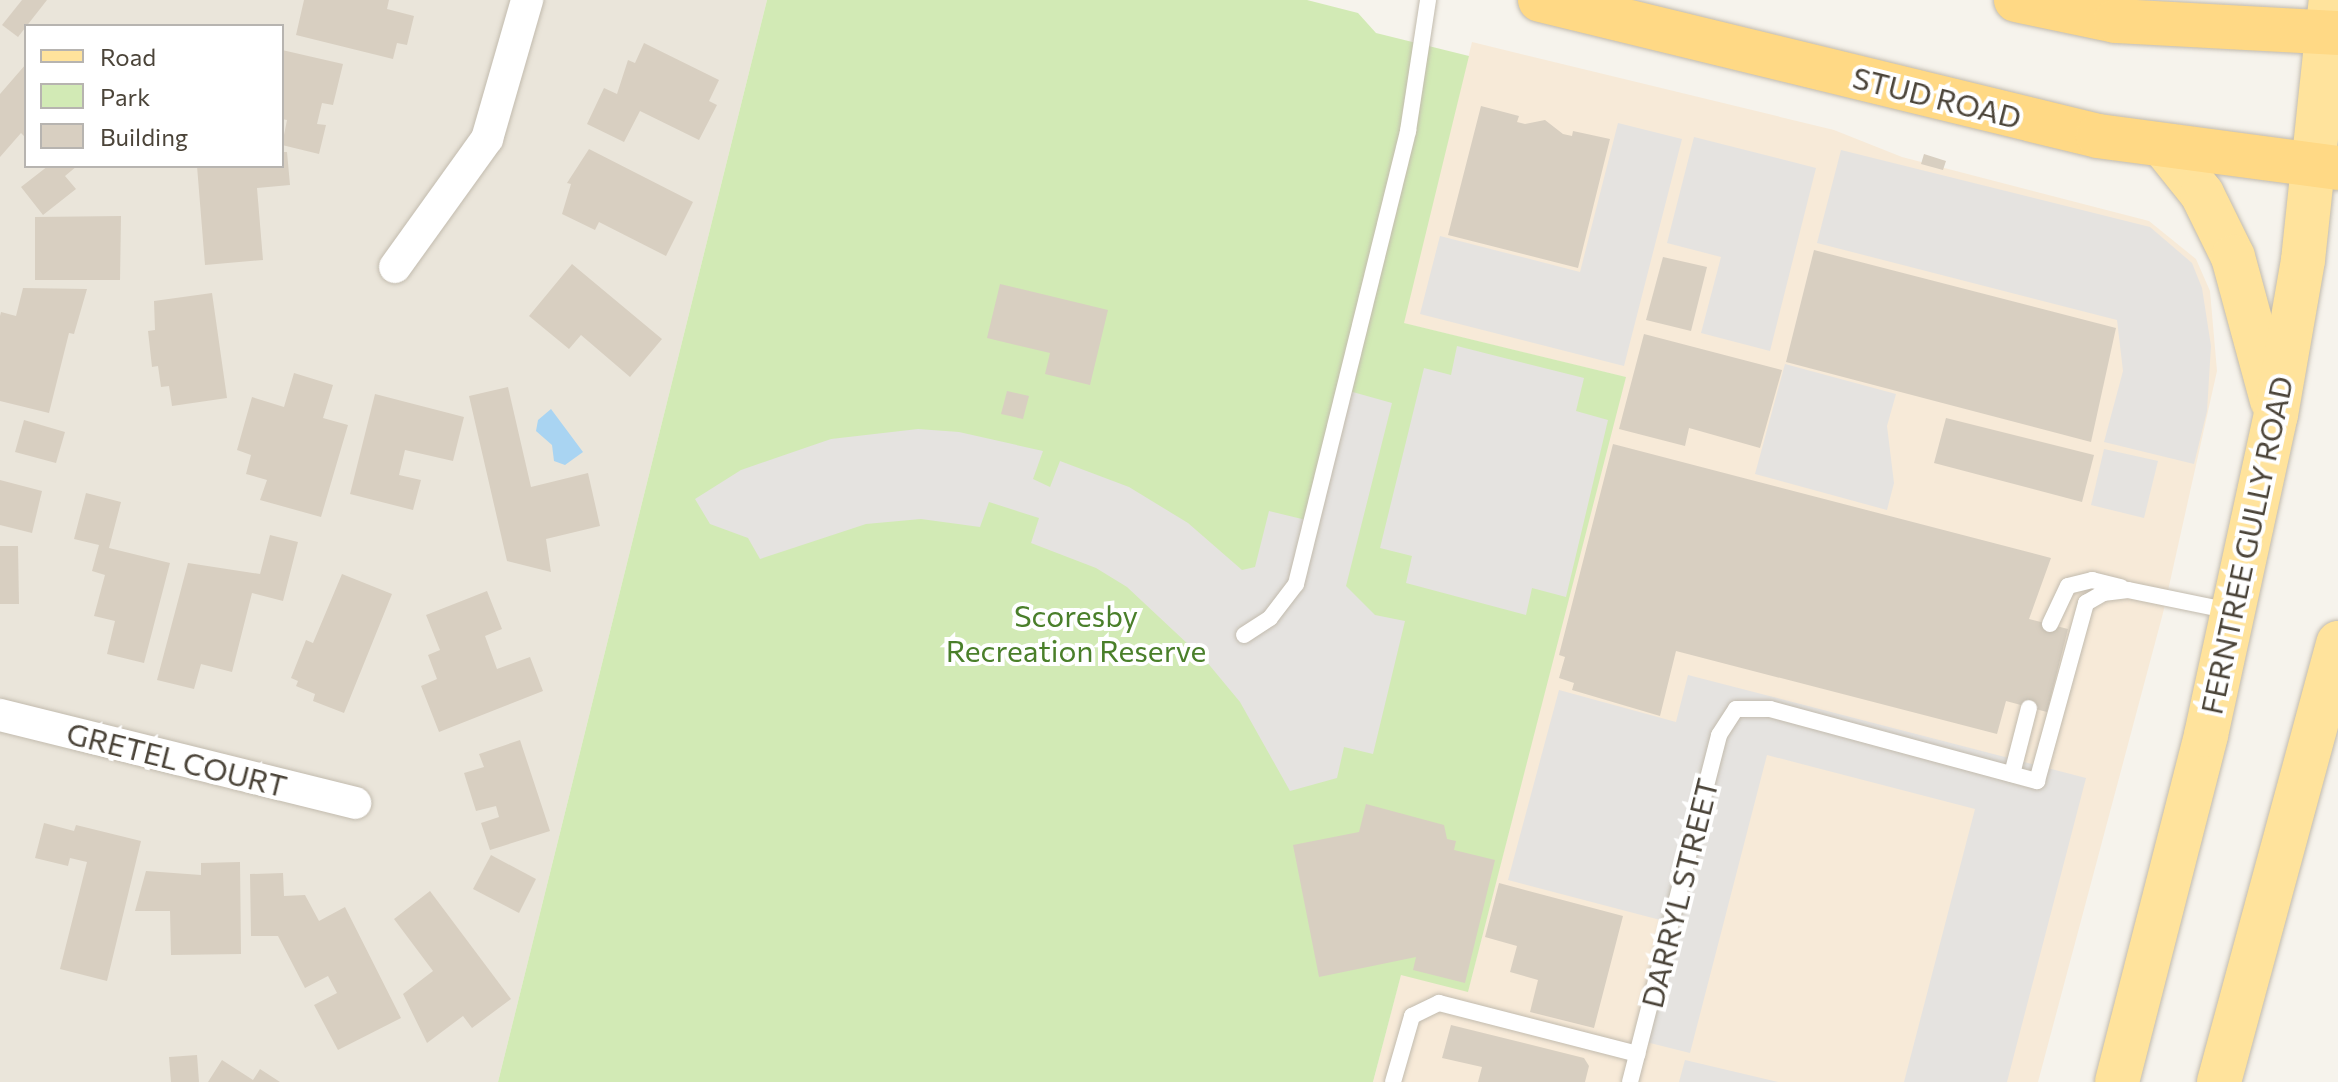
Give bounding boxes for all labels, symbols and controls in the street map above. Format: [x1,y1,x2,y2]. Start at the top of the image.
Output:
legend [24,24,284,168]
text: Road [100,42,156,71]
street label: STUD ROAD [1849,59,2025,135]
text: Park [100,82,150,111]
text: Building [100,122,188,151]
street label: FERNTREE GULLY ROAD [2193,373,2299,717]
park label: Scoresby Recreation Reserve [946,597,1206,668]
street label: GRETEL COURT [63,714,291,804]
street label: DARRYL STREET [1633,775,1725,1011]

